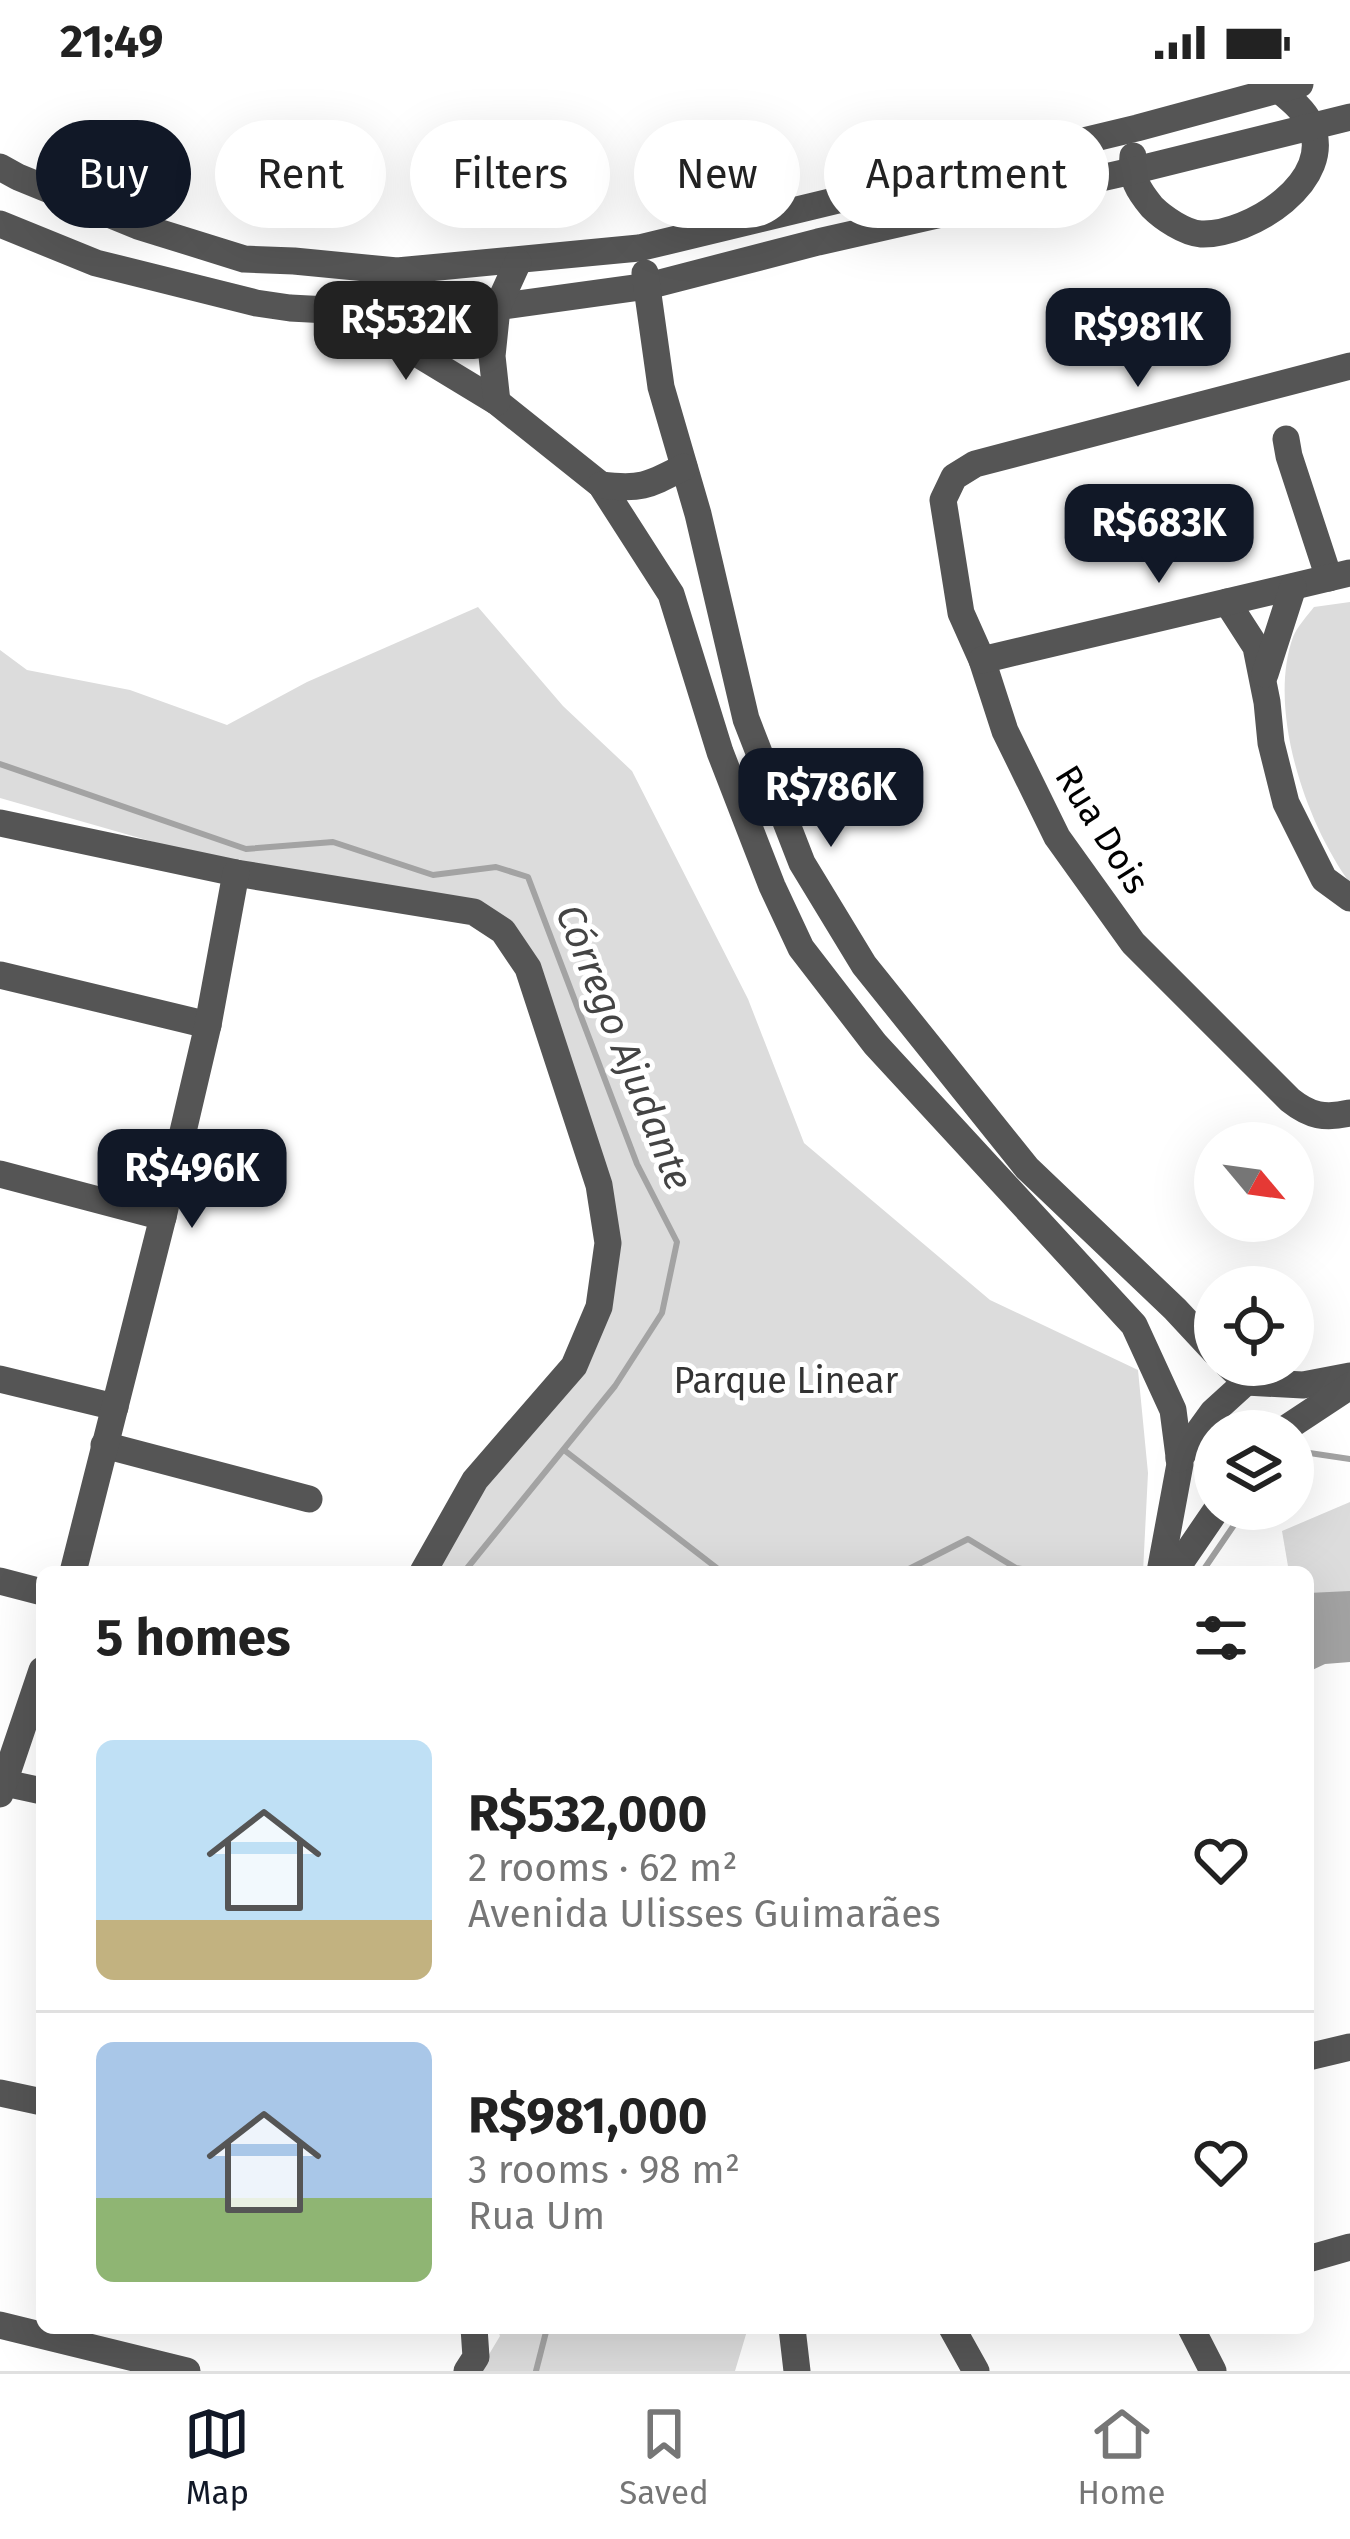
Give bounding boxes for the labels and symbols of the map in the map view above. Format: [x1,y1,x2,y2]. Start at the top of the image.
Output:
pin: R$532K [308,281,504,383]
pin: R$981K [1040,288,1236,390]
pin: R$683K [1061,484,1257,586]
pin: R$786K [733,748,929,850]
street label: Rua Dois [1046,757,1159,902]
water label: Córrego Ajudante [546,898,702,1197]
north arrow [1194,1122,1314,1242]
pin: R$496K [94,1129,290,1231]
park label: Parque Linear [674,1359,899,1403]

